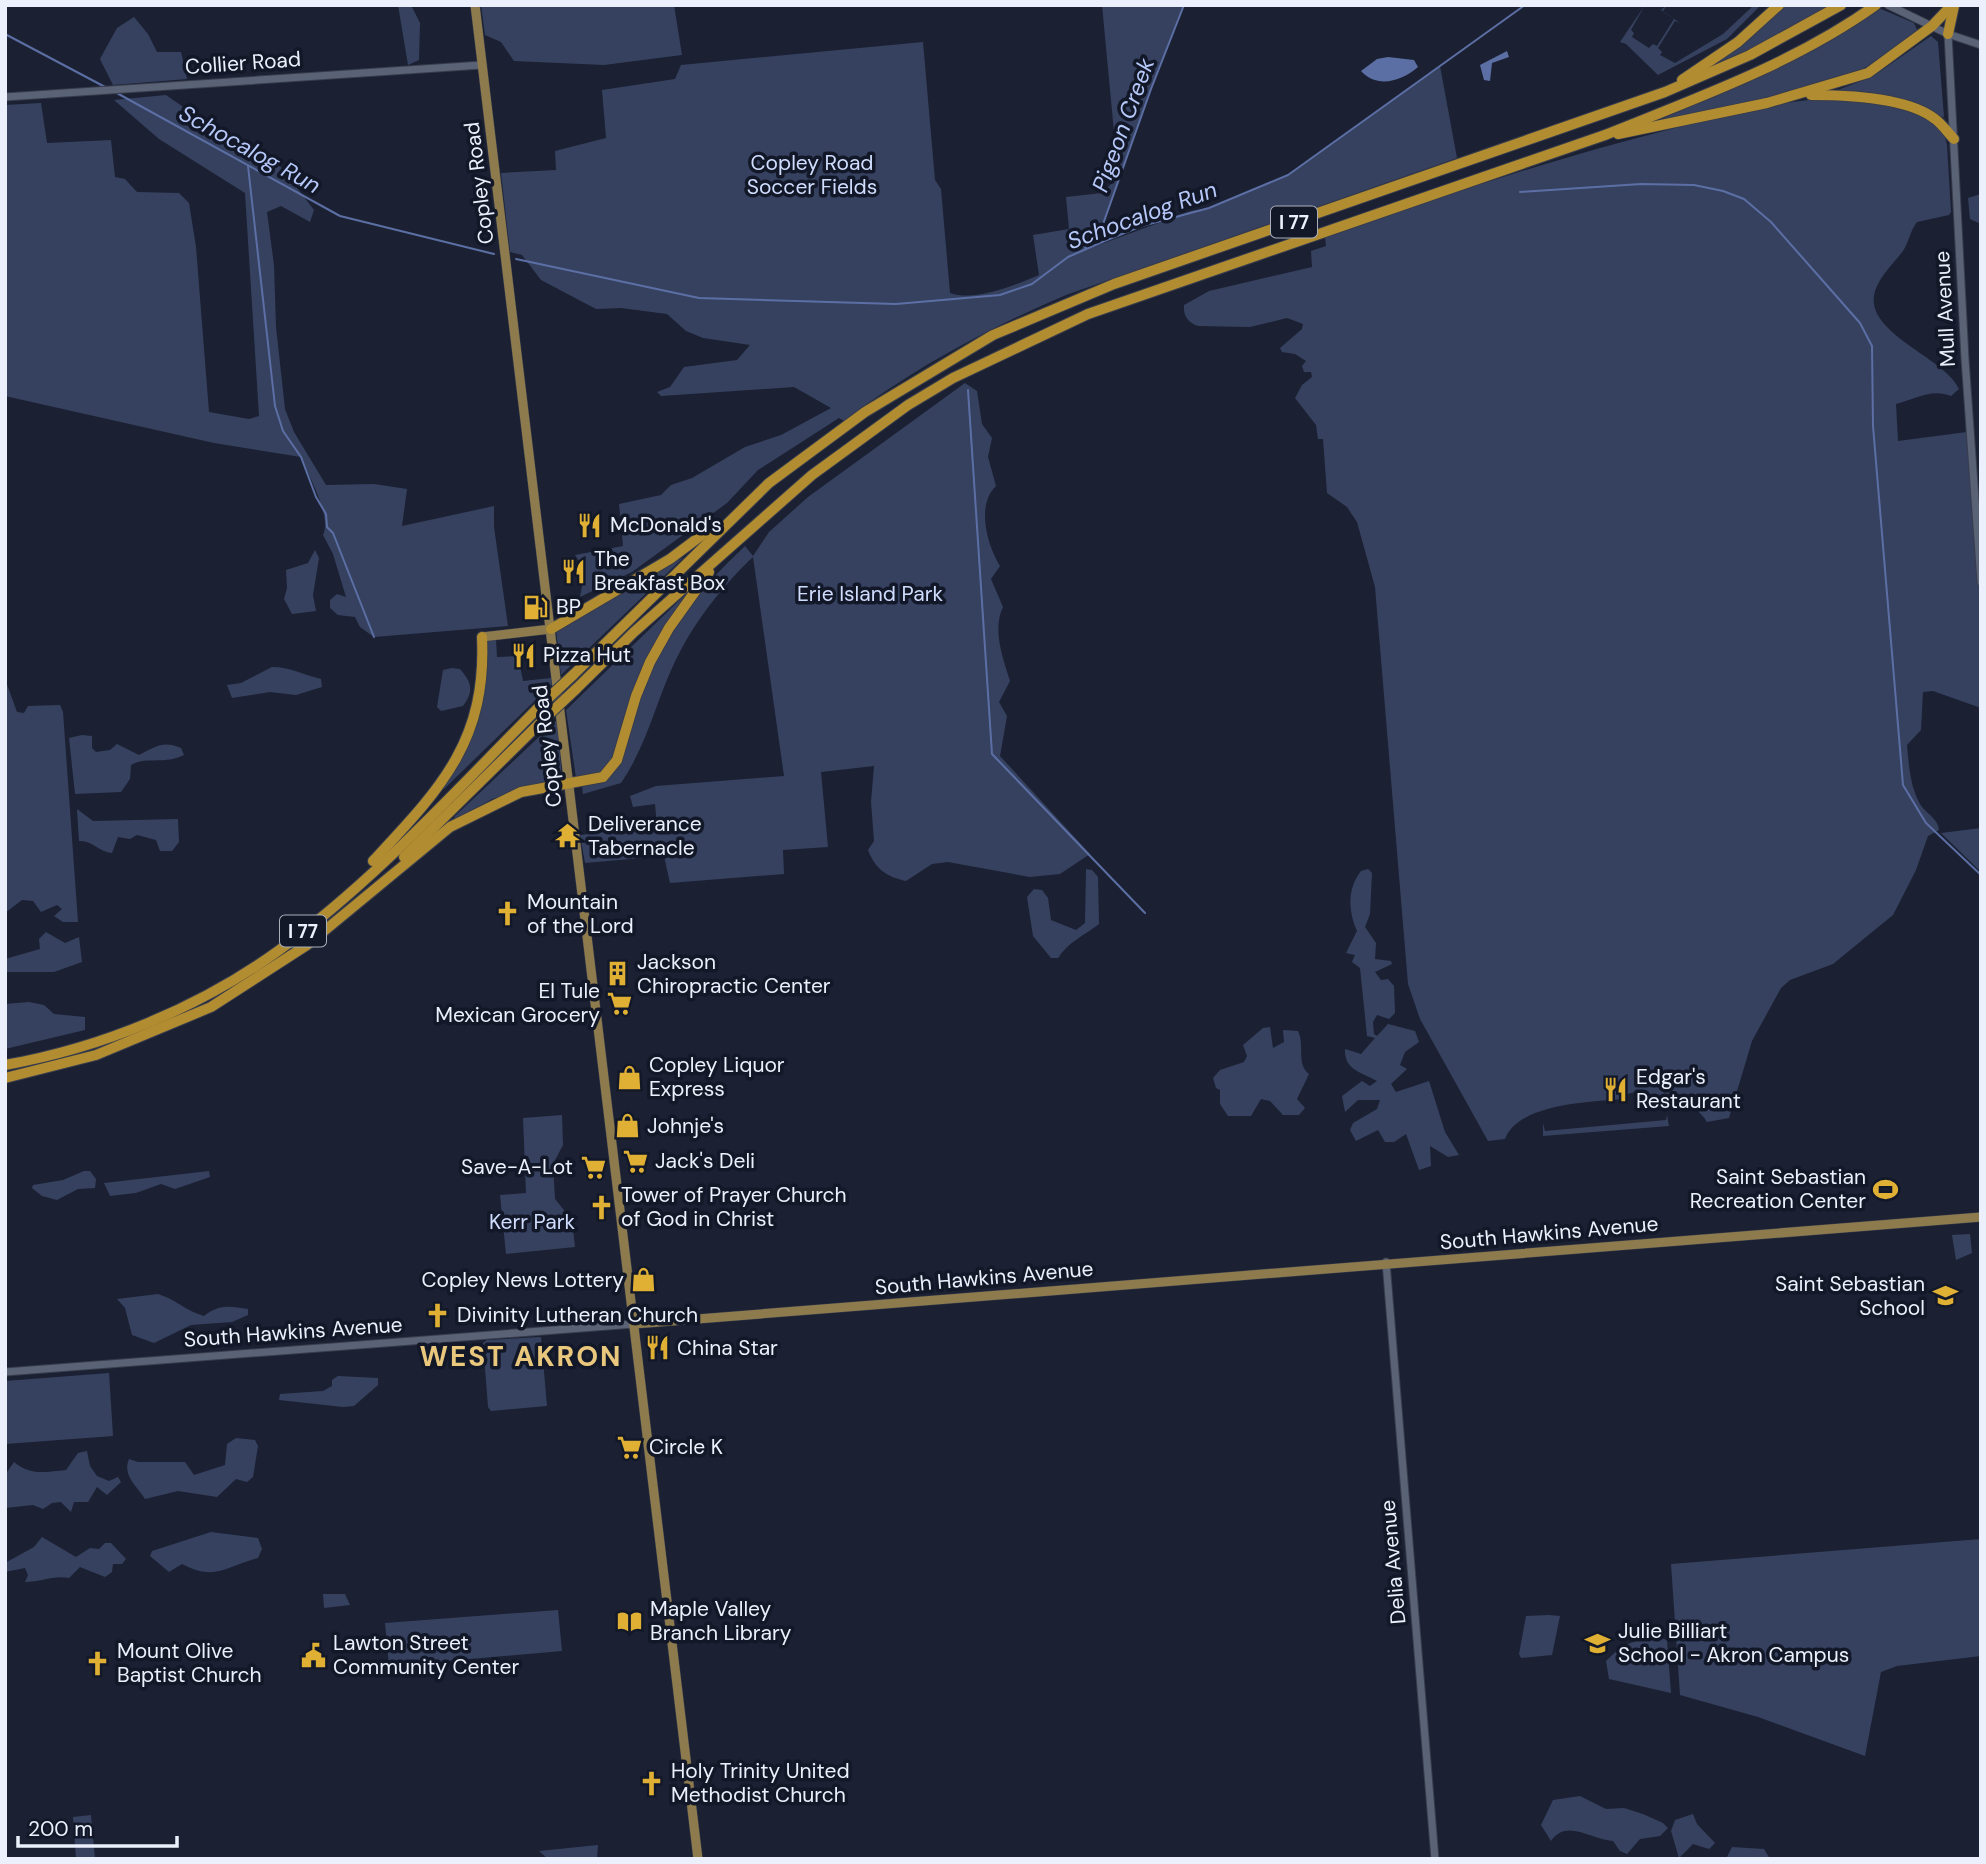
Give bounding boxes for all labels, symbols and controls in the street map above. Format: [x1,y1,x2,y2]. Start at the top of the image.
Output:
street label: Collier Road [184,45,302,81]
water label: Pigeon Creek [1085,54,1161,196]
water label: Schocalog Run [174,98,326,200]
street label: Copley Road [458,120,500,246]
park label: Copley Road Soccer Fields [747,149,877,201]
water label: Schocalog Run [1063,174,1221,256]
road number: I 77 [1271,206,1317,238]
street label: Mull Avenue [1928,250,1962,368]
restaurant icon: McDonald's [576,511,604,539]
place label: McDonald's [610,511,722,539]
place label: The Breakfast Box [594,545,725,597]
restaurant icon: The Breakfast Box [560,557,588,585]
park label: Erie Island Park [797,580,943,608]
fuel station icon: BP [522,593,550,621]
place label: BP [556,593,581,621]
restaurant icon: Pizza Hut [509,641,537,669]
place label: Pizza Hut [543,641,631,669]
street label: Copley Road [526,683,568,809]
place label: Deliverance Tabernacle [588,810,702,862]
temple icon: Deliverance Tabernacle [554,822,582,850]
place label: Mountain of the Lord [527,888,634,940]
church icon: Mountain of the Lord [493,900,521,928]
road number: I 77 [280,916,326,946]
place label: Jackson Chiropractic Center [637,948,831,1000]
building icon: Jackson Chiropractic Center [603,960,631,988]
place label: El Tule Mexican Grocery [435,977,600,1029]
supermarket icon: El Tule Mexican Grocery [606,989,634,1017]
place label: Copley Liquor Express [649,1051,785,1103]
shop icon: Copley Liquor Express [615,1063,643,1091]
place label: Edgar's Restaurant [1636,1063,1741,1115]
restaurant icon: Edgar's Restaurant [1602,1075,1630,1103]
shop icon: Johnje's [613,1112,641,1140]
place label: Johnje's [647,1112,724,1140]
supermarket icon: Jack's Deli [621,1147,649,1175]
place label: Jack's Deli [655,1147,755,1175]
place label: Save-A-Lot [461,1153,573,1181]
supermarket icon: Save-A-Lot [579,1153,607,1181]
place label: Saint Sebastian Recreation Center [1690,1163,1866,1215]
sports icon: Saint Sebastian Recreation Center [1872,1175,1900,1203]
place label: Tower of Prayer Church of God in Christ [621,1181,847,1233]
church icon: Tower of Prayer Church of God in Christ [587,1193,615,1221]
park label: Kerr Park [489,1208,575,1236]
street label: South Hawkins Avenue [1439,1209,1660,1257]
street label: South Hawkins Avenue [874,1254,1095,1302]
place label: Copley News Lottery [422,1266,624,1294]
shop icon: Copley News Lottery [630,1266,658,1294]
place label: Saint Sebastian School [1775,1270,1925,1322]
school or university icon: Saint Sebastian School [1931,1282,1959,1310]
church icon: Divinity Lutheran Church [423,1301,451,1329]
place label: Divinity Lutheran Church [457,1301,698,1329]
street label: South Hawkins Avenue [183,1310,403,1354]
restaurant icon: China Star [643,1334,671,1362]
place label: China Star [677,1334,778,1362]
district label: WEST AKRON [419,1338,623,1375]
supermarket icon: Circle K [615,1433,643,1461]
place label: Circle K [649,1433,723,1461]
street label: Delia Avenue [1374,1499,1412,1625]
place label: Maple Valley Branch Library [650,1595,792,1647]
library icon: Maple Valley Branch Library [616,1607,644,1635]
place label: Julie Billiart School - Akron Campus [1618,1617,1849,1669]
place label: Lawton Street Community Center [333,1629,519,1681]
school or university icon: Julie Billiart School - Akron Campus [1584,1629,1612,1657]
place label: Mount Olive Baptist Church [117,1637,262,1689]
public building icon: Lawton Street Community Center [299,1641,327,1669]
church icon: Mount Olive Baptist Church [83,1649,111,1677]
place label: Holy Trinity United Methodist Church [671,1757,850,1809]
church icon: Holy Trinity United Methodist Church [637,1769,665,1797]
scale bar [18,1804,177,1848]
text: 200 m [28,1815,93,1843]

